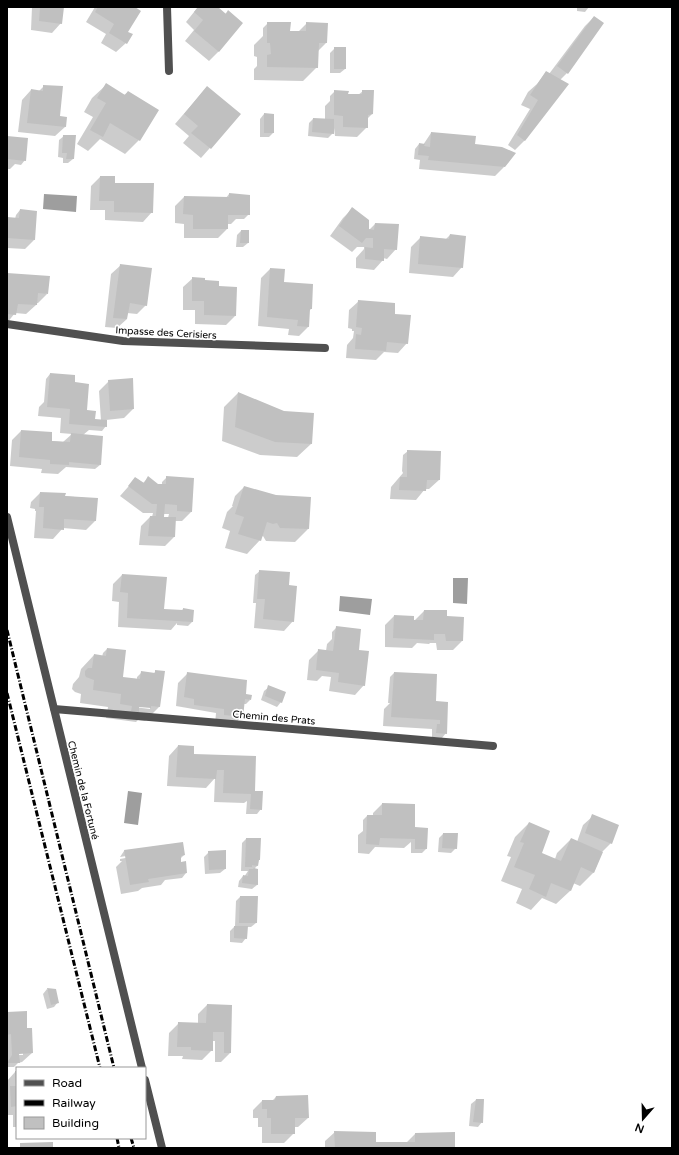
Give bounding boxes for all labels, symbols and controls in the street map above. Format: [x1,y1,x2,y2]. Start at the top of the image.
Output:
street label: Impasse des Cerisiers [115,324,217,342]
street label: Chemin des Prats [232,708,316,728]
street label: Chemin de la Fortuné [65,740,101,841]
legend [16,1067,146,1139]
text: Road [52,1076,82,1090]
text: Railway [52,1096,96,1110]
north arrow [623,1099,663,1139]
text: Building [52,1116,99,1130]
text: N [633,1120,646,1136]

